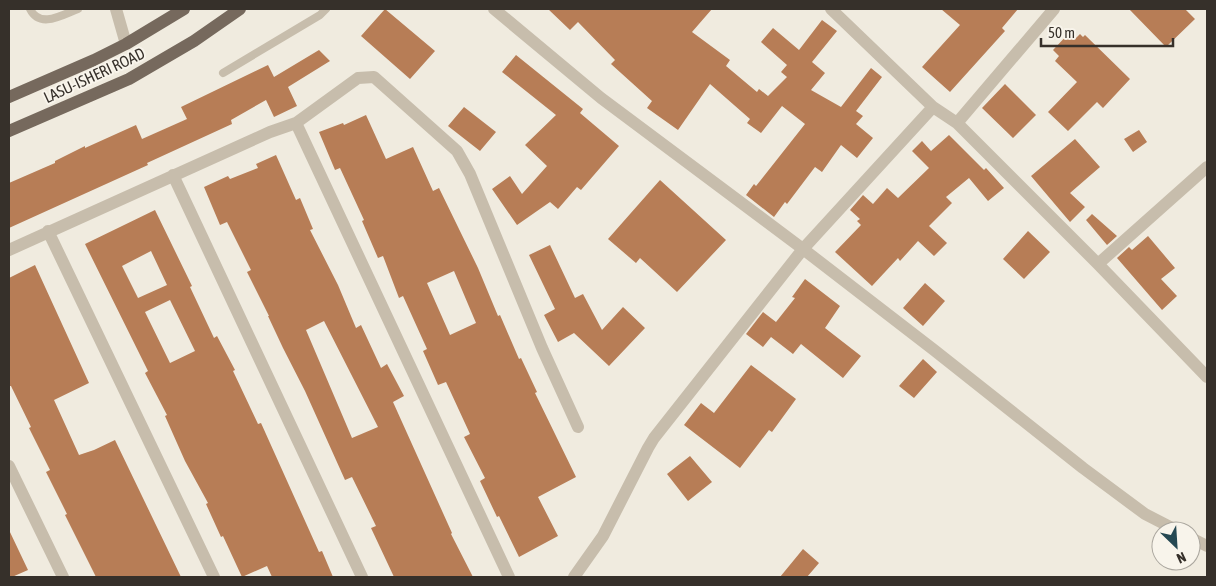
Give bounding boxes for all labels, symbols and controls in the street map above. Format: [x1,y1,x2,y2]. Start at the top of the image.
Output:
scale bar [1041,15,1174,47]
text: 50 m [1048,24,1075,41]
street label: LASU-ISHERI ROAD [41,44,147,106]
north arrow [1151,521,1201,571]
text: N [1174,549,1189,567]

